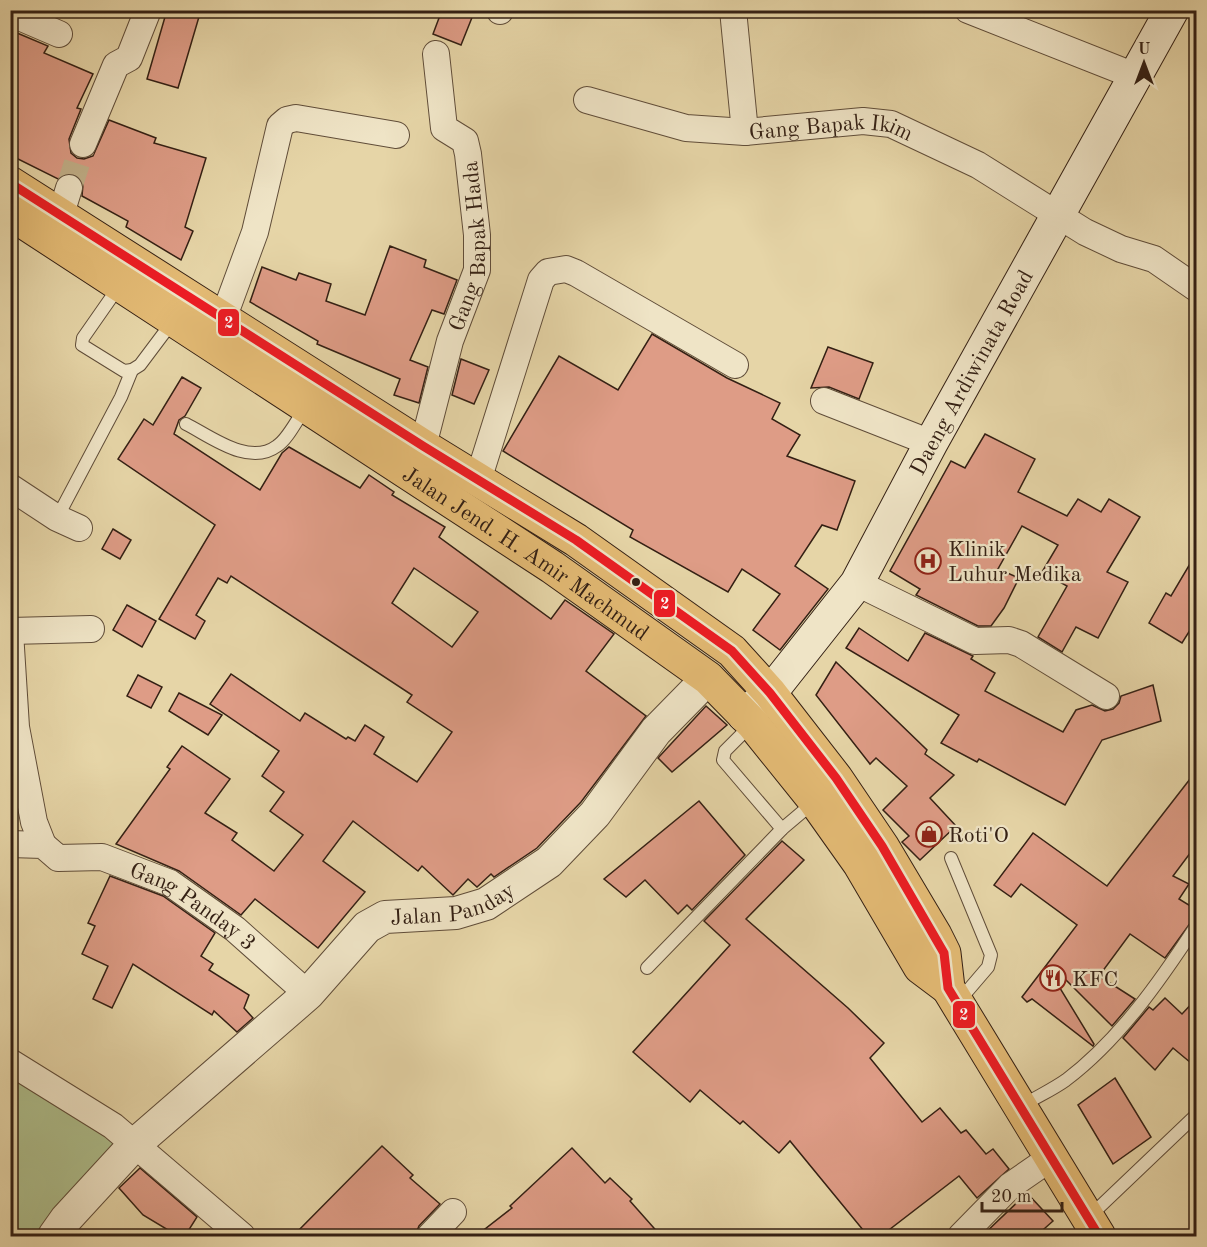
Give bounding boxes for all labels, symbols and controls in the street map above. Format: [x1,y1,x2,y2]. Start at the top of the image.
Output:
north arrow [1114,33,1174,93]
text: U [1138,42,1151,58]
street label: Gang Bapak Ikim [748,112,916,146]
street label: Gang Bapak Hada [446,160,490,334]
street label: Daeng Ardiwinata Road [907,267,1038,479]
line badge: 2 [217,308,240,337]
text: 2 [224,316,234,332]
street label: Jalan Jend. H. Amir Machmud [398,464,652,645]
place label: Klinik Luhur Medika [948,539,1082,586]
hospital icon: Klinik Luhur Medika [913,546,943,576]
unlabelled marker [630,576,642,588]
line badge: 2 [653,589,676,618]
text: 2 [660,597,670,613]
shop icon: Roti'O [914,819,944,849]
place label: Roti'O [948,825,1009,847]
street label: Gang Panday 3 [126,860,259,955]
street label: Jalan Panday [390,879,519,930]
restaurant icon: KFC [1038,963,1068,993]
place label: KFC [1072,969,1118,991]
line badge: 2 [952,1000,976,1029]
text: 2 [959,1008,969,1024]
scale bar [982,1175,1062,1213]
text: 20 m [991,1188,1031,1206]

